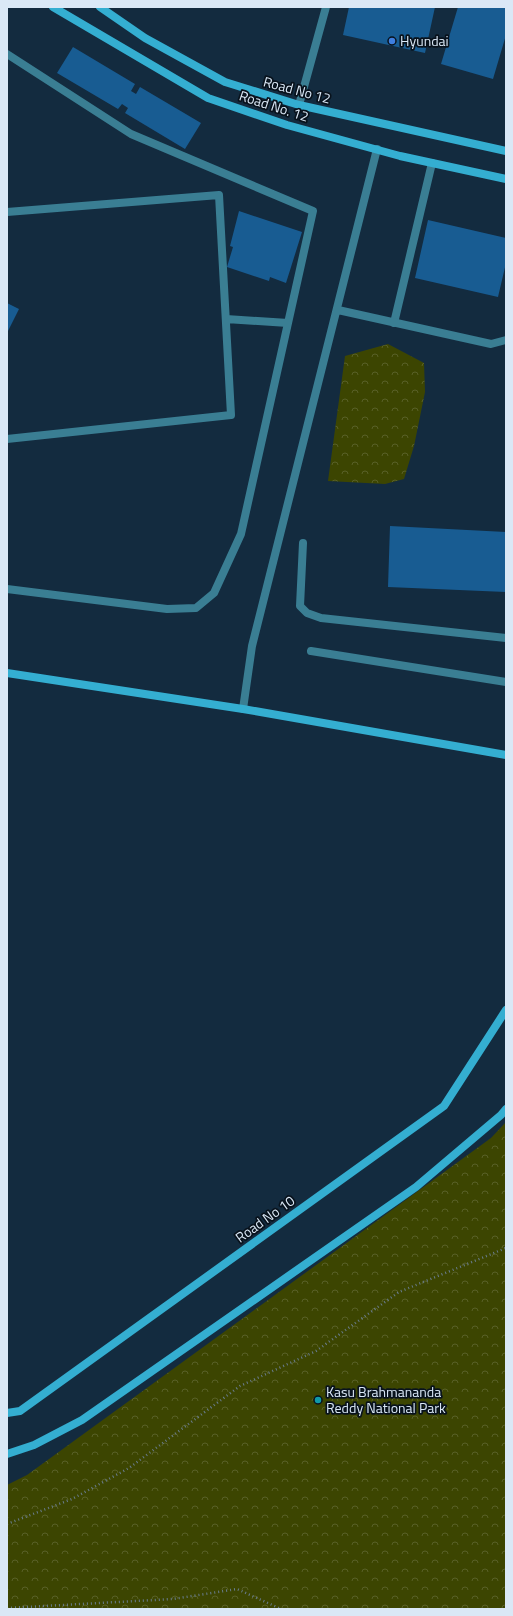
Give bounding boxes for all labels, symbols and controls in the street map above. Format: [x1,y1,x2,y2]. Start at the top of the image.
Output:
place label: Hyundai [400,30,449,51]
marker: Hyundai [387,36,397,46]
street label: Road No 12 [261,70,333,109]
street label: Road No. 12 [237,84,312,127]
street label: Road No 10 [231,1190,299,1247]
place label: Kasu Brahmananda Reddy National Park [326,1381,446,1418]
marker: Kasu Brahmananda Reddy National Park [313,1395,323,1405]

